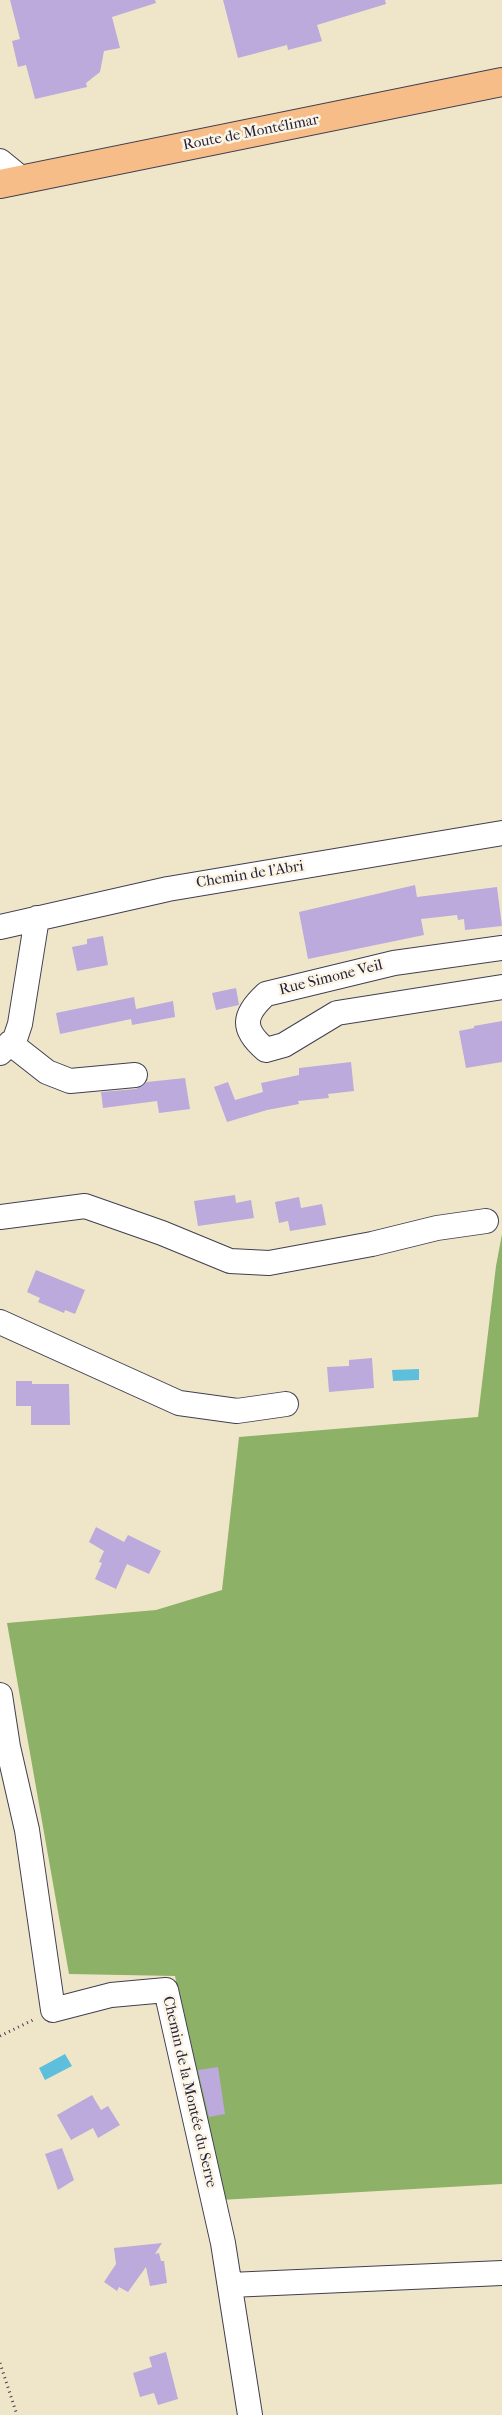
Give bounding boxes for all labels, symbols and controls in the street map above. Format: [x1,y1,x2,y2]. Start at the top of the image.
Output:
street label: Route de Montélimar [182,111,320,155]
street label: Chemin de l'Abri [195,858,305,892]
street label: Rue Simone Veil [277,956,385,1000]
street label: Chemin de la Montée du Serre [158,1995,220,2189]

